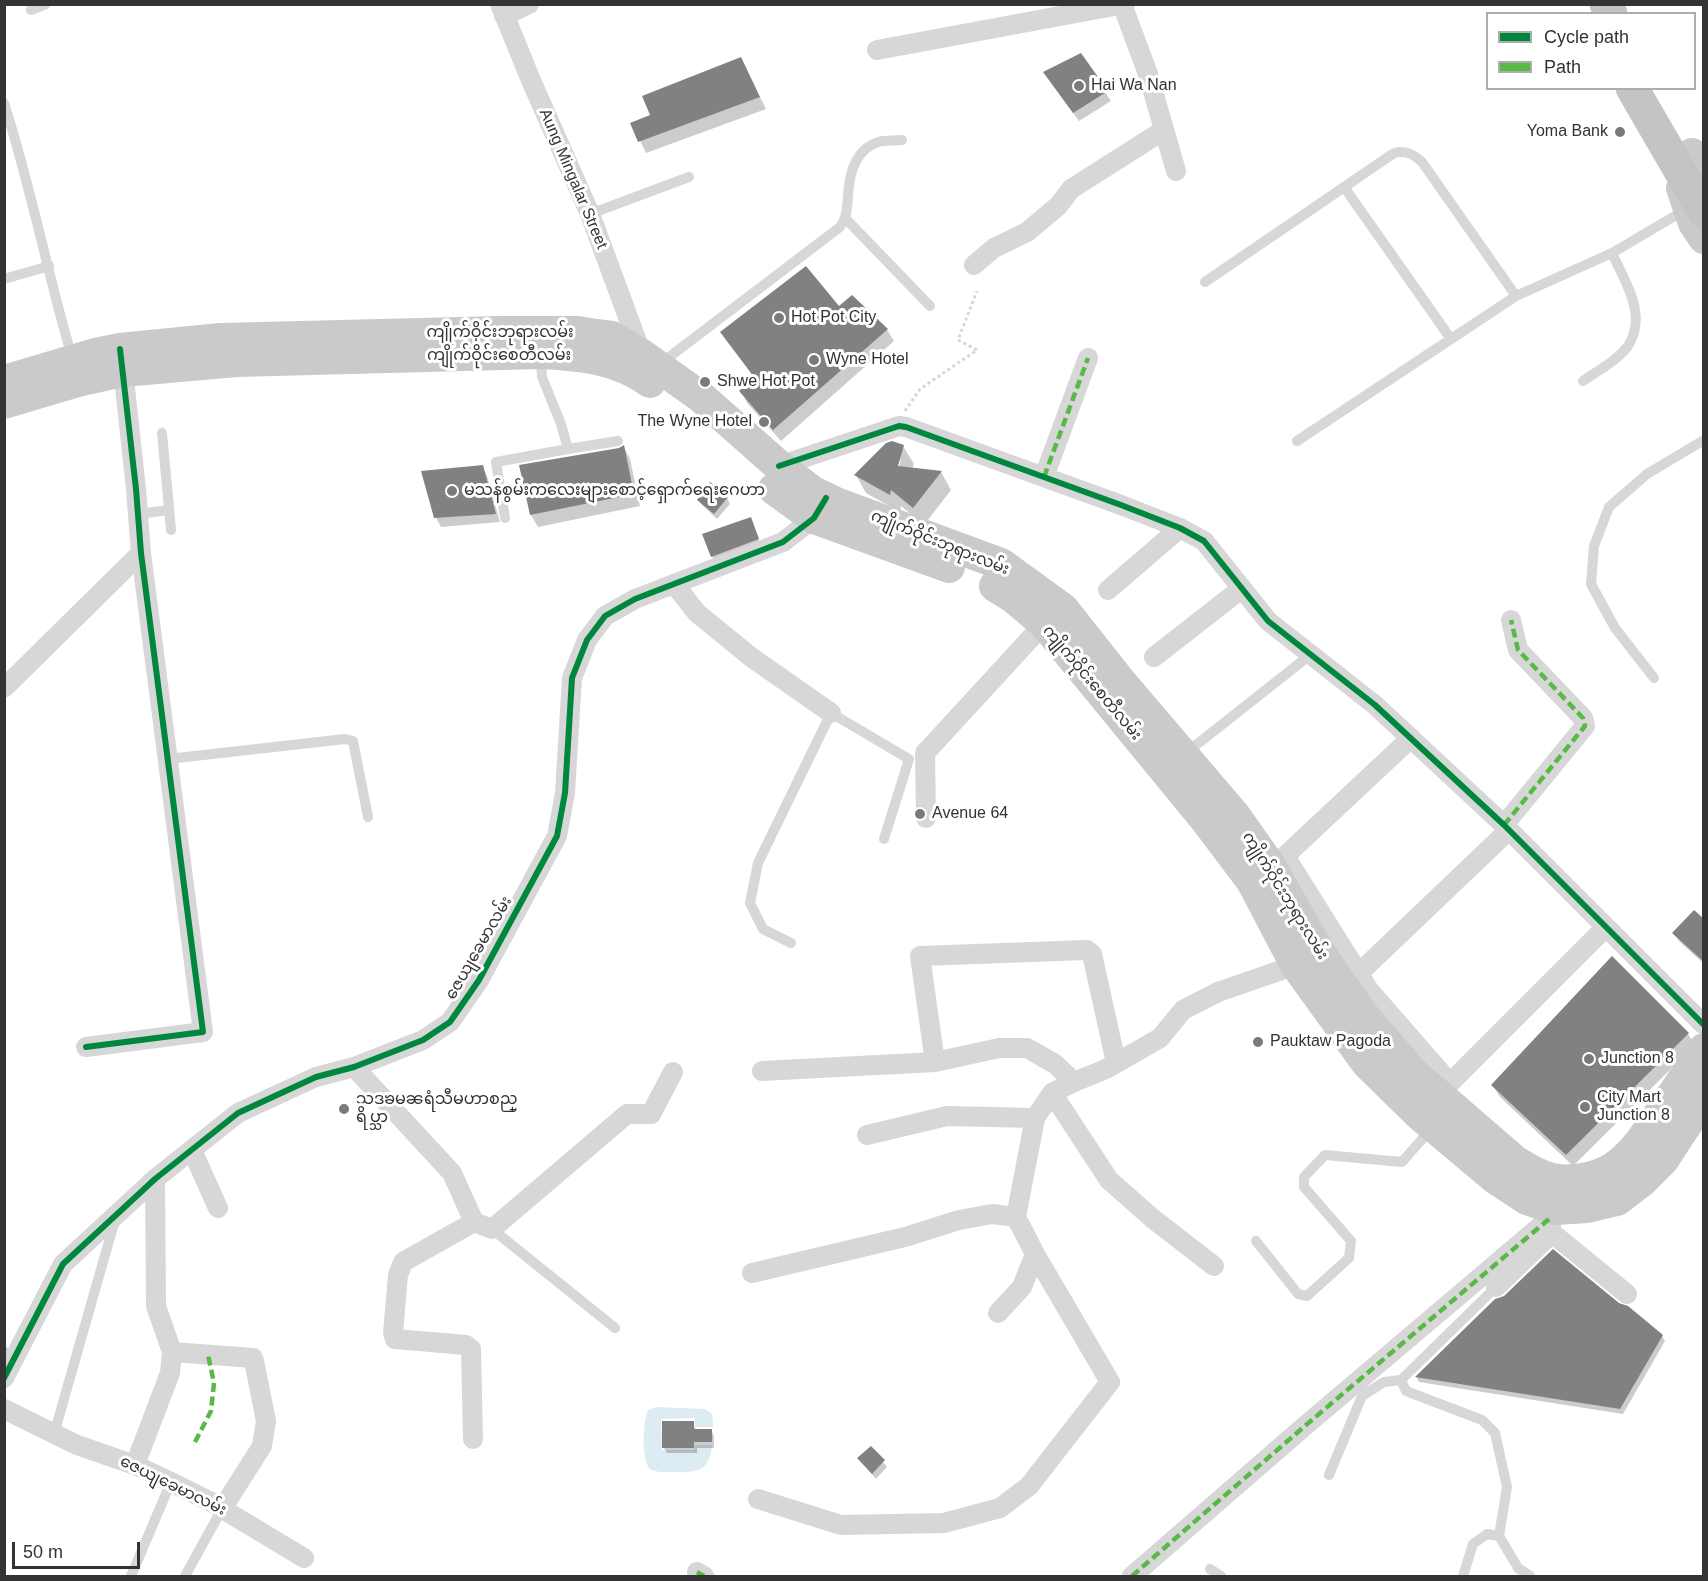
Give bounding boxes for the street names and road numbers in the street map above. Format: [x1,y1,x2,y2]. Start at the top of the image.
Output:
street label: Aung Mingalar Street [535,106,611,252]
street label: ကျိုက်ဝိုင်းဘုရားလမ်း [426,323,574,343]
street label: ကျိုက်ဝိုင်းစေတီလမ်း [427,346,571,366]
street label: ကျိုက်ဝိုင်းဘုရားလမ်း [868,507,1012,579]
street label: ကျိုက်ဝိုင်းစေတီလမ်း [1038,622,1146,744]
street label: ကျိုက်ဝိုင်းဘုရားလမ်း [1238,829,1332,963]
street label: ဇေယျခေမာလမ်း [442,893,516,1003]
street label: ဇေယျခေမာလမ်း [117,1452,229,1520]

